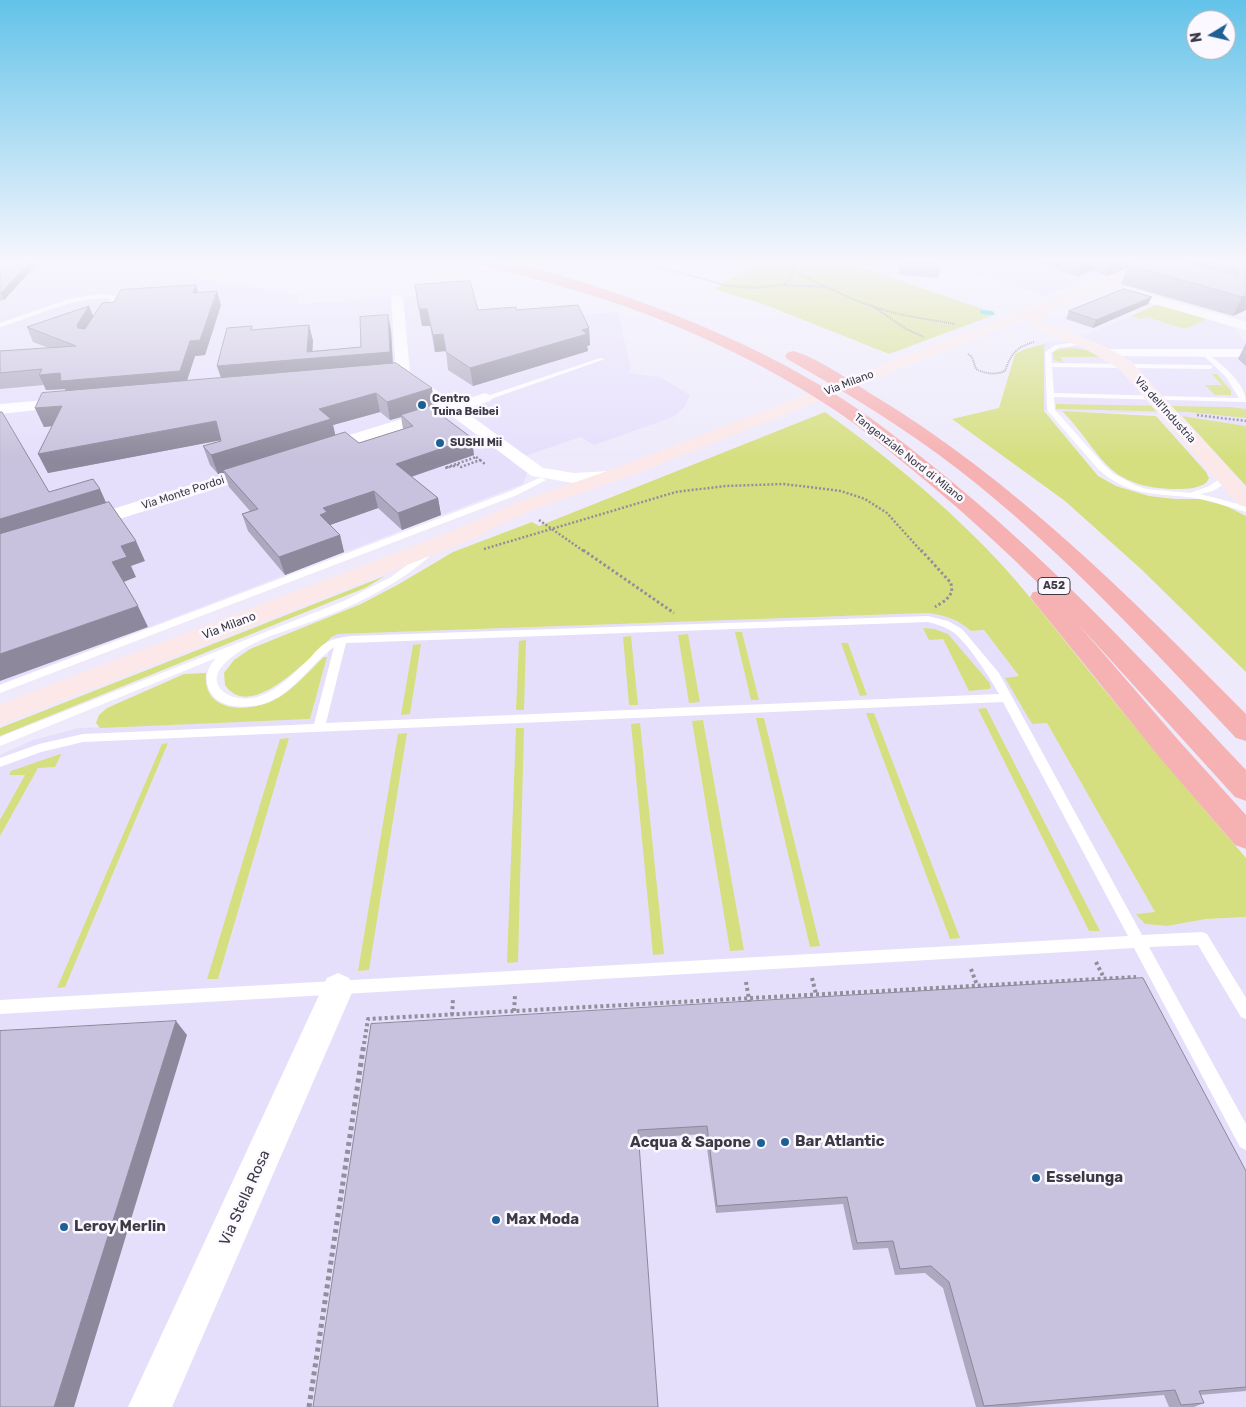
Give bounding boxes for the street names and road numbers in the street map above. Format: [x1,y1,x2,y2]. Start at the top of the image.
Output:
street label: Via Milano [822,368,876,398]
street label: Via dell'Industria [1132,374,1198,446]
street label: Tangenziale Nord di Milano [851,411,967,505]
street label: Via Monte Pordoi [140,473,226,513]
road number: A52 [1038,578,1070,594]
street label: Via Milano [200,609,258,643]
street label: Via Stella Rosa [216,1148,274,1248]

